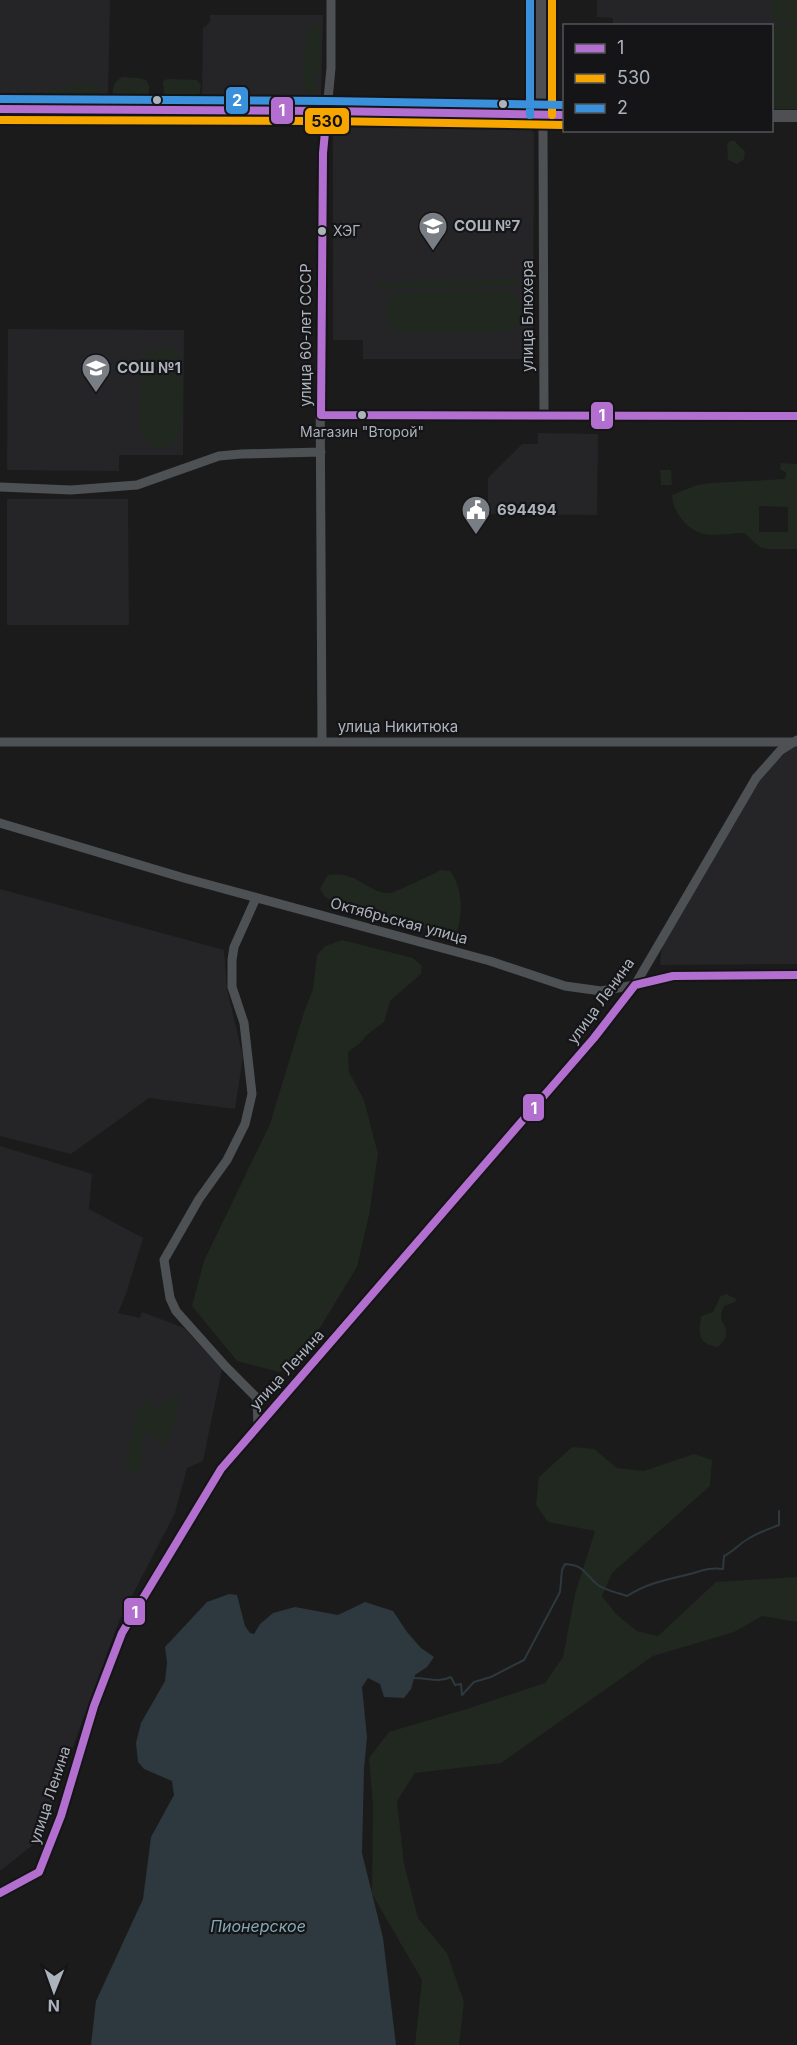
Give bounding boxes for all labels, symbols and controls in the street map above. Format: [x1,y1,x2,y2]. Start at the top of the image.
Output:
legend [563,24,773,132]
text: 1 [617,37,624,58]
text: 530 [617,67,650,88]
line badge: 2 [225,86,249,115]
text: 2 [232,90,242,110]
unlabelled marker [151,94,163,106]
line badge: 1 [270,96,294,125]
text: 2 [617,97,628,118]
unlabelled marker [497,98,509,110]
text: 1 [279,100,285,120]
line badge: 530 [304,107,350,135]
text: 530 [311,111,343,131]
school or university icon: СОШ №7 [417,210,449,252]
place label: СОШ №7 [454,216,521,235]
place label: ХЭГ [333,222,360,239]
marker: ХЭГ [316,225,328,237]
street label: улица Блюхера [518,260,537,372]
street label: улица 60-лет СССР [296,263,315,407]
school or university icon: СОШ №1 [80,352,112,394]
place label: СОШ №1 [117,358,181,377]
line badge: 1 [590,401,614,430]
text: 1 [599,405,605,425]
marker: Магазин "Второй" [356,409,368,421]
place label: Магазин "Второй" [300,423,424,440]
public building icon: 694494 [460,494,492,536]
place label: 694494 [497,500,557,519]
street label: улица Никитюка [338,717,458,736]
street label: Октябрьская улица [328,893,470,948]
street label: улица Ленина [563,954,638,1047]
line badge: 1 [522,1093,545,1122]
text: 1 [531,1098,537,1118]
street label: улица Ленина [245,1325,328,1414]
line badge: 1 [123,1597,146,1626]
text: 1 [132,1602,138,1622]
street label: улица Ленина [25,1743,74,1846]
water label: Пионерское [210,1916,306,1936]
north arrow [24,1961,84,2021]
text: N [47,1996,60,2016]

